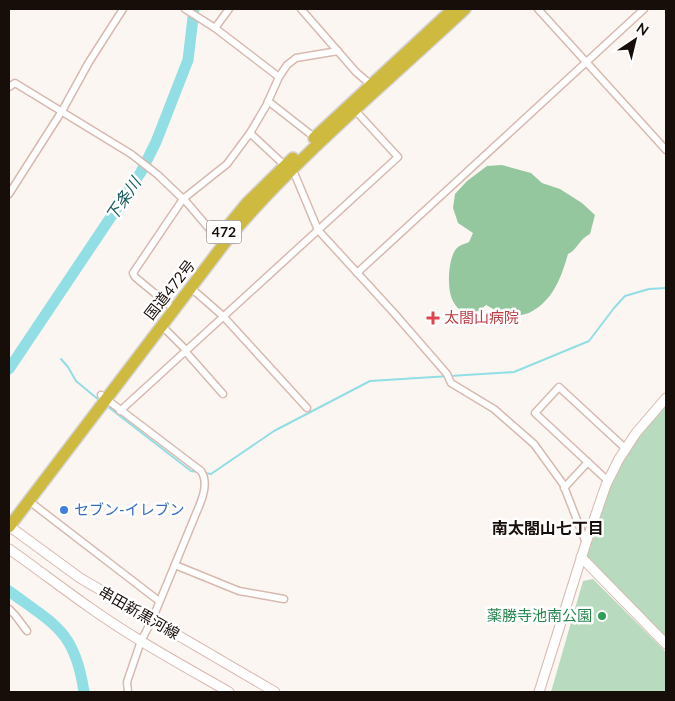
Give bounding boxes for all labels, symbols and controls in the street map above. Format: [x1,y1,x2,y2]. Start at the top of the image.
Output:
north arrow [610,15,660,65]
text: N [633,19,652,39]
water label: 下条川 [101,172,145,224]
road number: 472 [206,220,242,243]
street label: 国道472号 [140,256,198,323]
place label: 太閤山病院 [444,308,519,326]
marker: 太閤山病院 [426,311,440,325]
place label: セブン-イレブン [74,500,185,518]
marker: セブン-イレブン [58,504,70,516]
district label: 南太閤山七丁目 [492,518,604,537]
street label: 串田新黒河線 [96,582,183,642]
place label: 薬勝寺池南公園 [487,606,592,624]
marker: 薬勝寺池南公園 [596,610,608,622]

